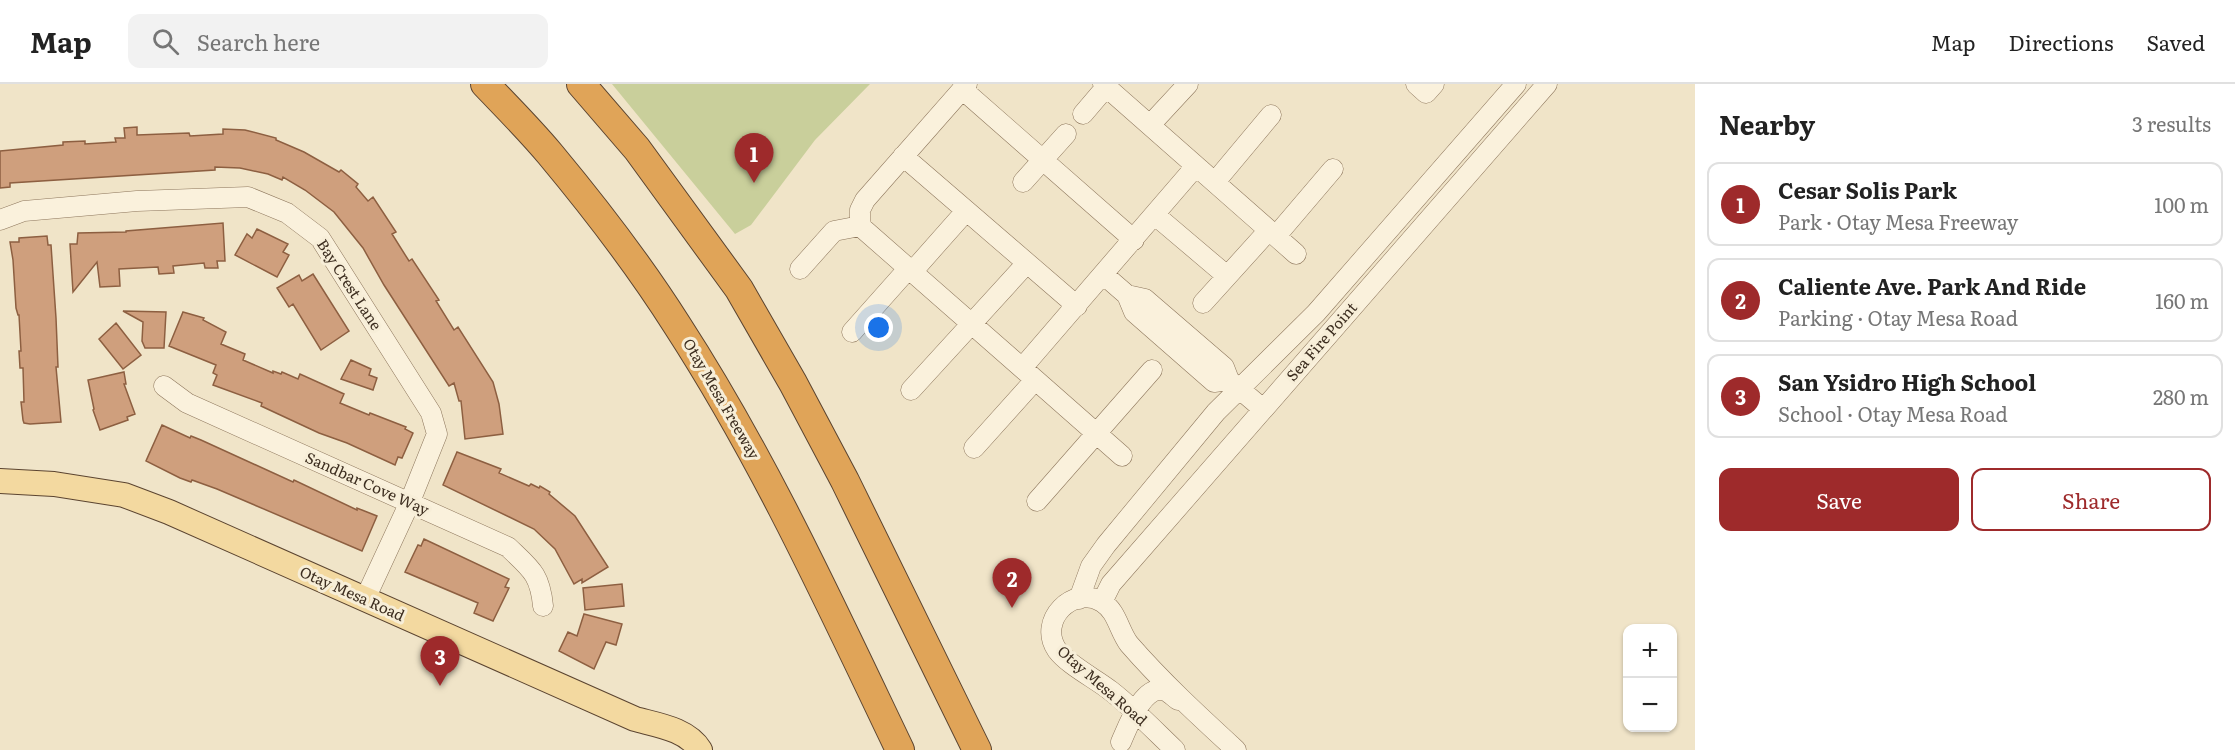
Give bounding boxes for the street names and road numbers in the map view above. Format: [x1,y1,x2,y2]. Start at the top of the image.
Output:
street label: Bay Crest Lane [312,234,388,334]
street label: Sea Fire Point [1280,296,1362,386]
street label: Otay Mesa Freeway [678,333,767,463]
street label: Sandbar Cove Way [302,445,434,520]
street label: Otay Mesa Road [296,559,409,626]
street label: Otay Mesa Road [1053,639,1153,731]

